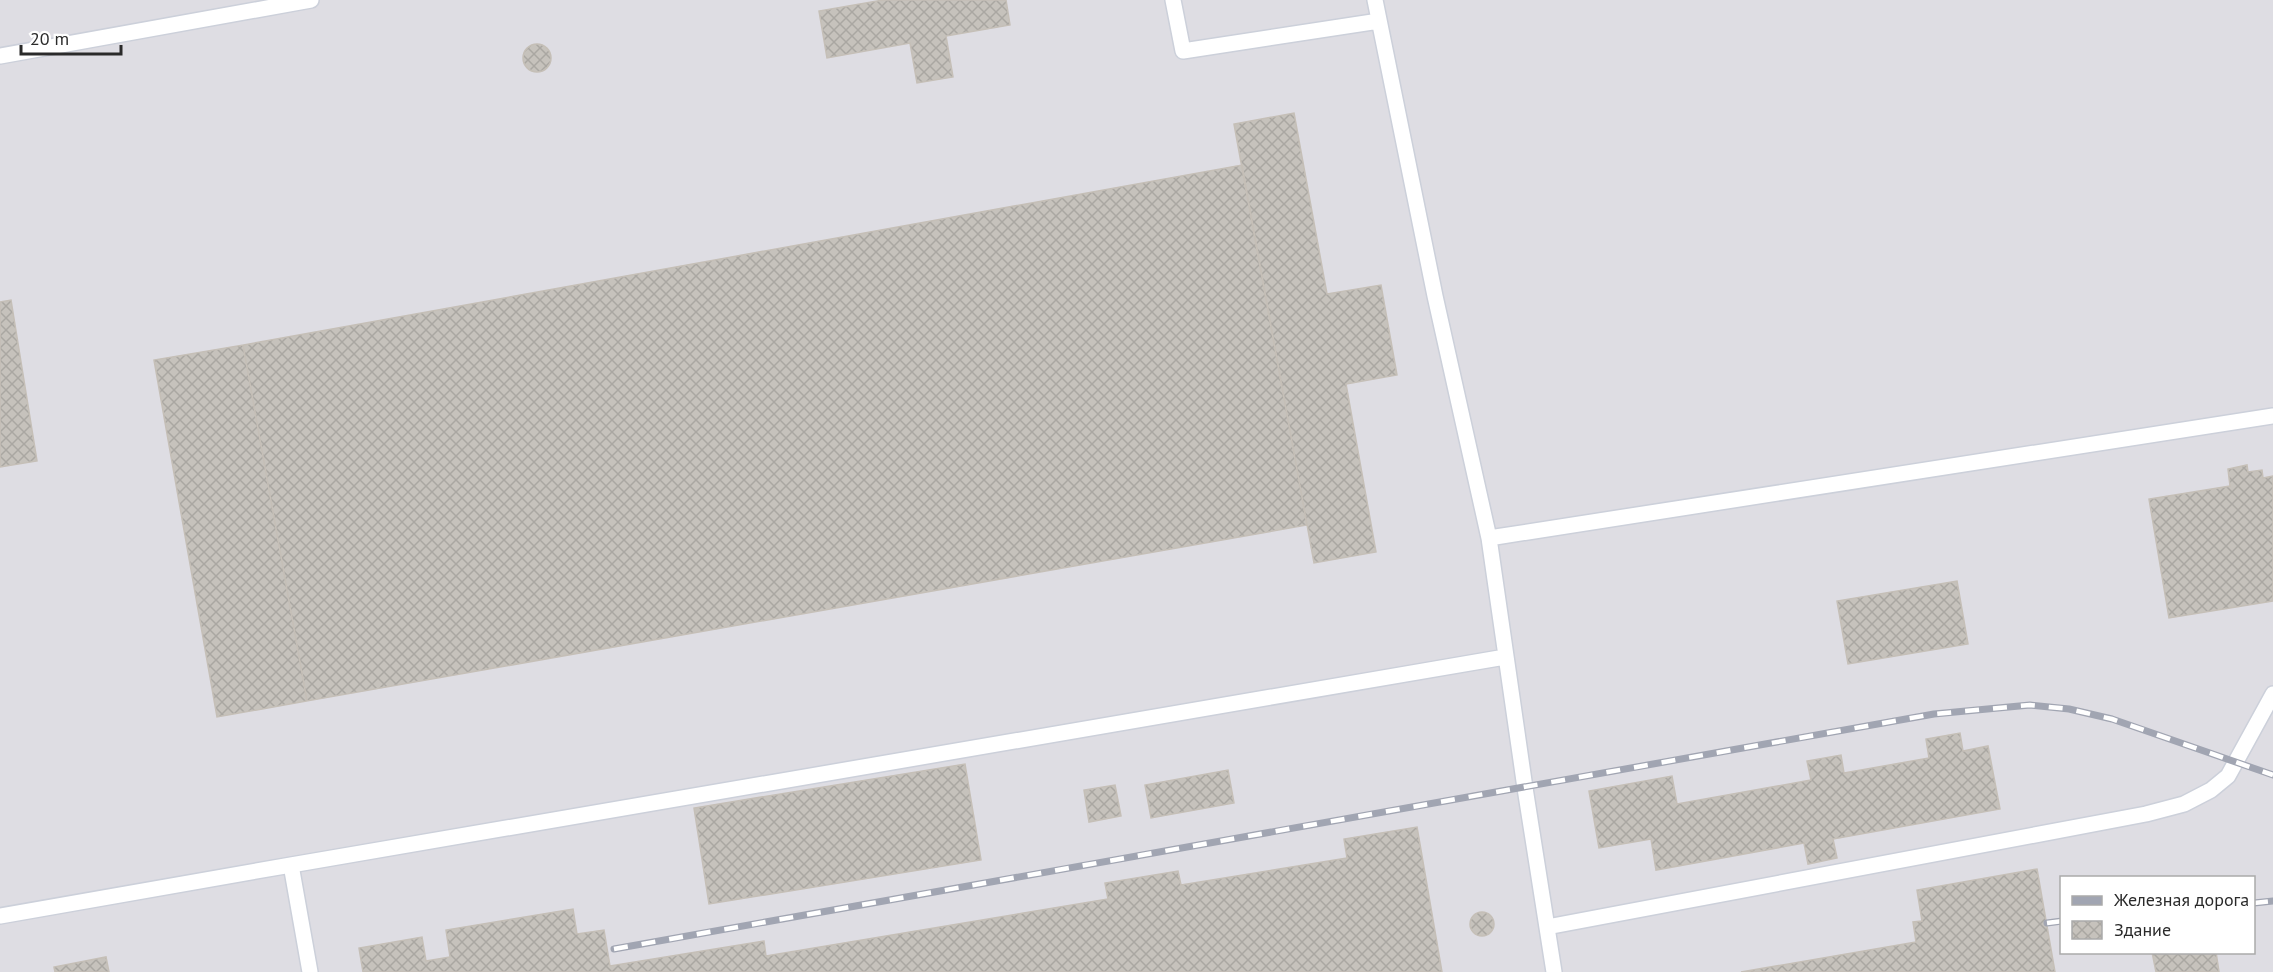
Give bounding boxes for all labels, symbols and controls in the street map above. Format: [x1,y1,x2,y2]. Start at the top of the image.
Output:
scale bar [21,18,122,56]
text: 20 m [30,27,69,50]
legend [2060,876,2255,954]
text: Железная дорога [2113,888,2249,911]
text: Здание [2114,918,2171,941]

